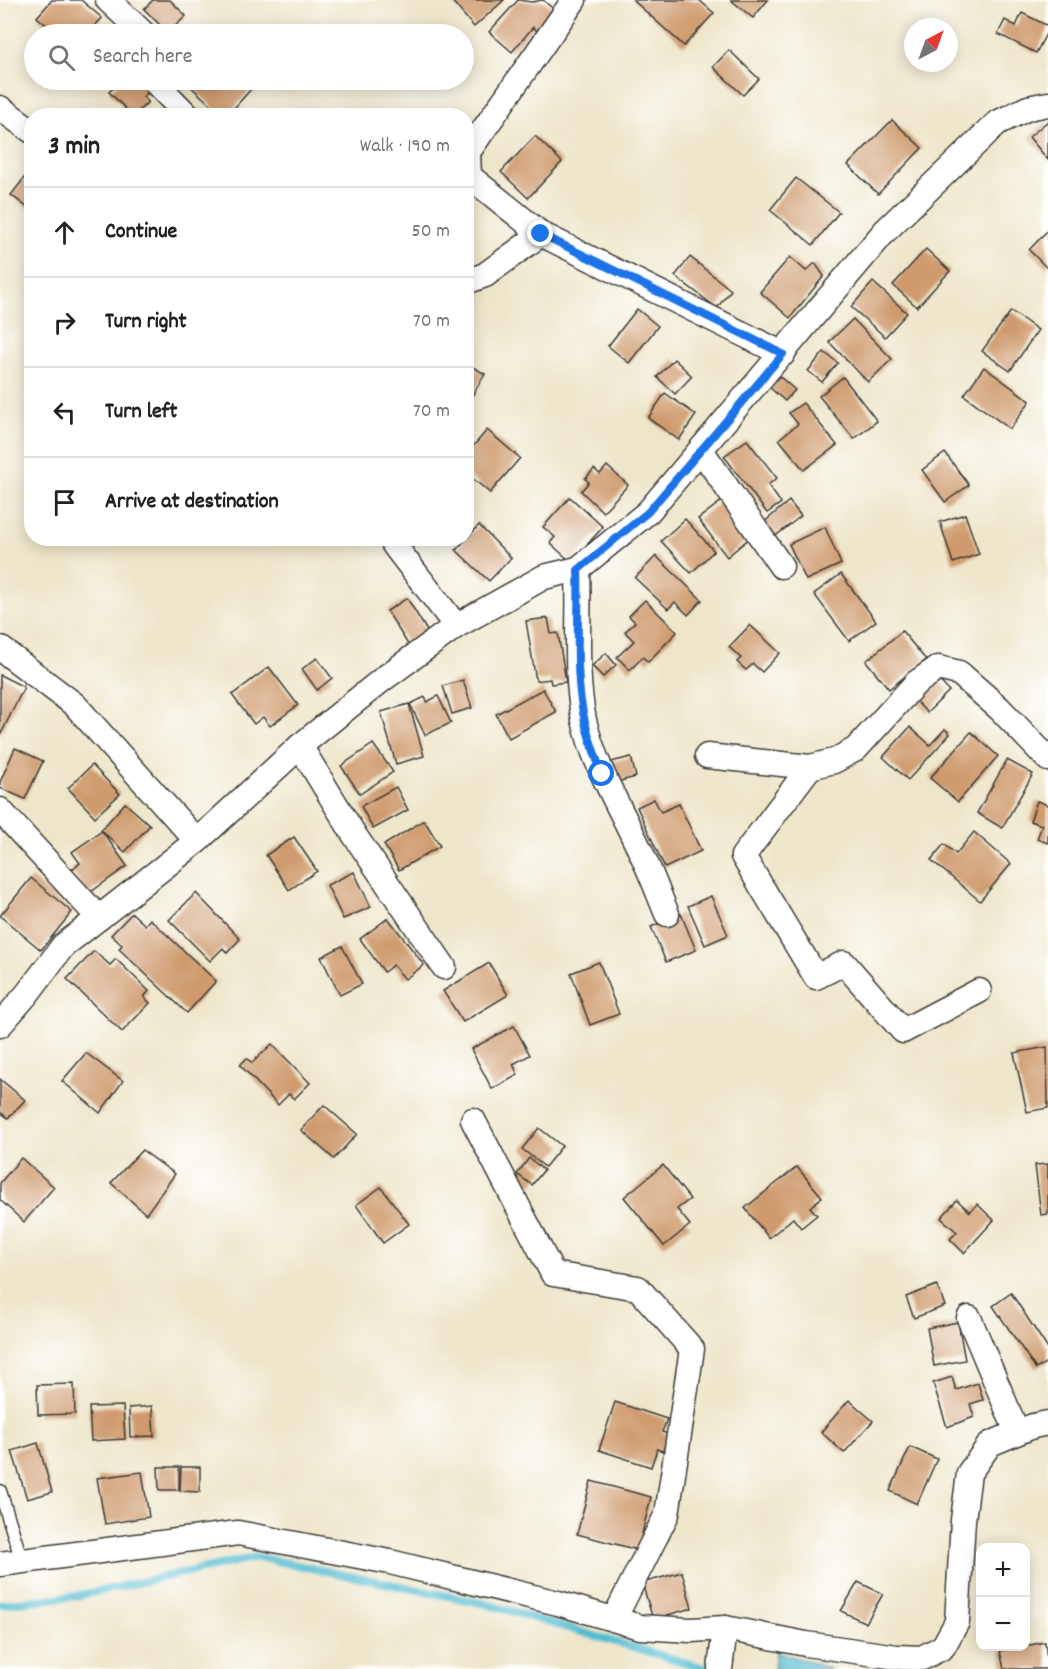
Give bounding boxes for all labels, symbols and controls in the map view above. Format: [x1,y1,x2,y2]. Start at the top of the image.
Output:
north arrow [904,18,958,72]
search box [24,24,474,90]
icon: search [45,41,78,74]
text: Search here [93,42,192,73]
text: 3 min [48,129,100,166]
text: Walk · 190 m [360,133,450,161]
icon: ahead [48,216,81,249]
text: Continue [105,217,177,248]
text: 50 m [412,218,450,246]
route end [527,220,553,246]
icon: right [48,306,81,339]
text: Turn right [105,307,187,338]
text: 70 m [413,308,450,336]
icon: left [48,396,81,429]
text: Turn left [105,397,177,428]
text: 70 m [413,398,450,426]
icon: arrive [48,486,81,519]
text: Arrive at destination [105,487,279,518]
route start [588,760,614,786]
map controls [976,1543,1030,1651]
button: + [976,1543,1030,1597]
button: − [976,1597,1030,1651]

